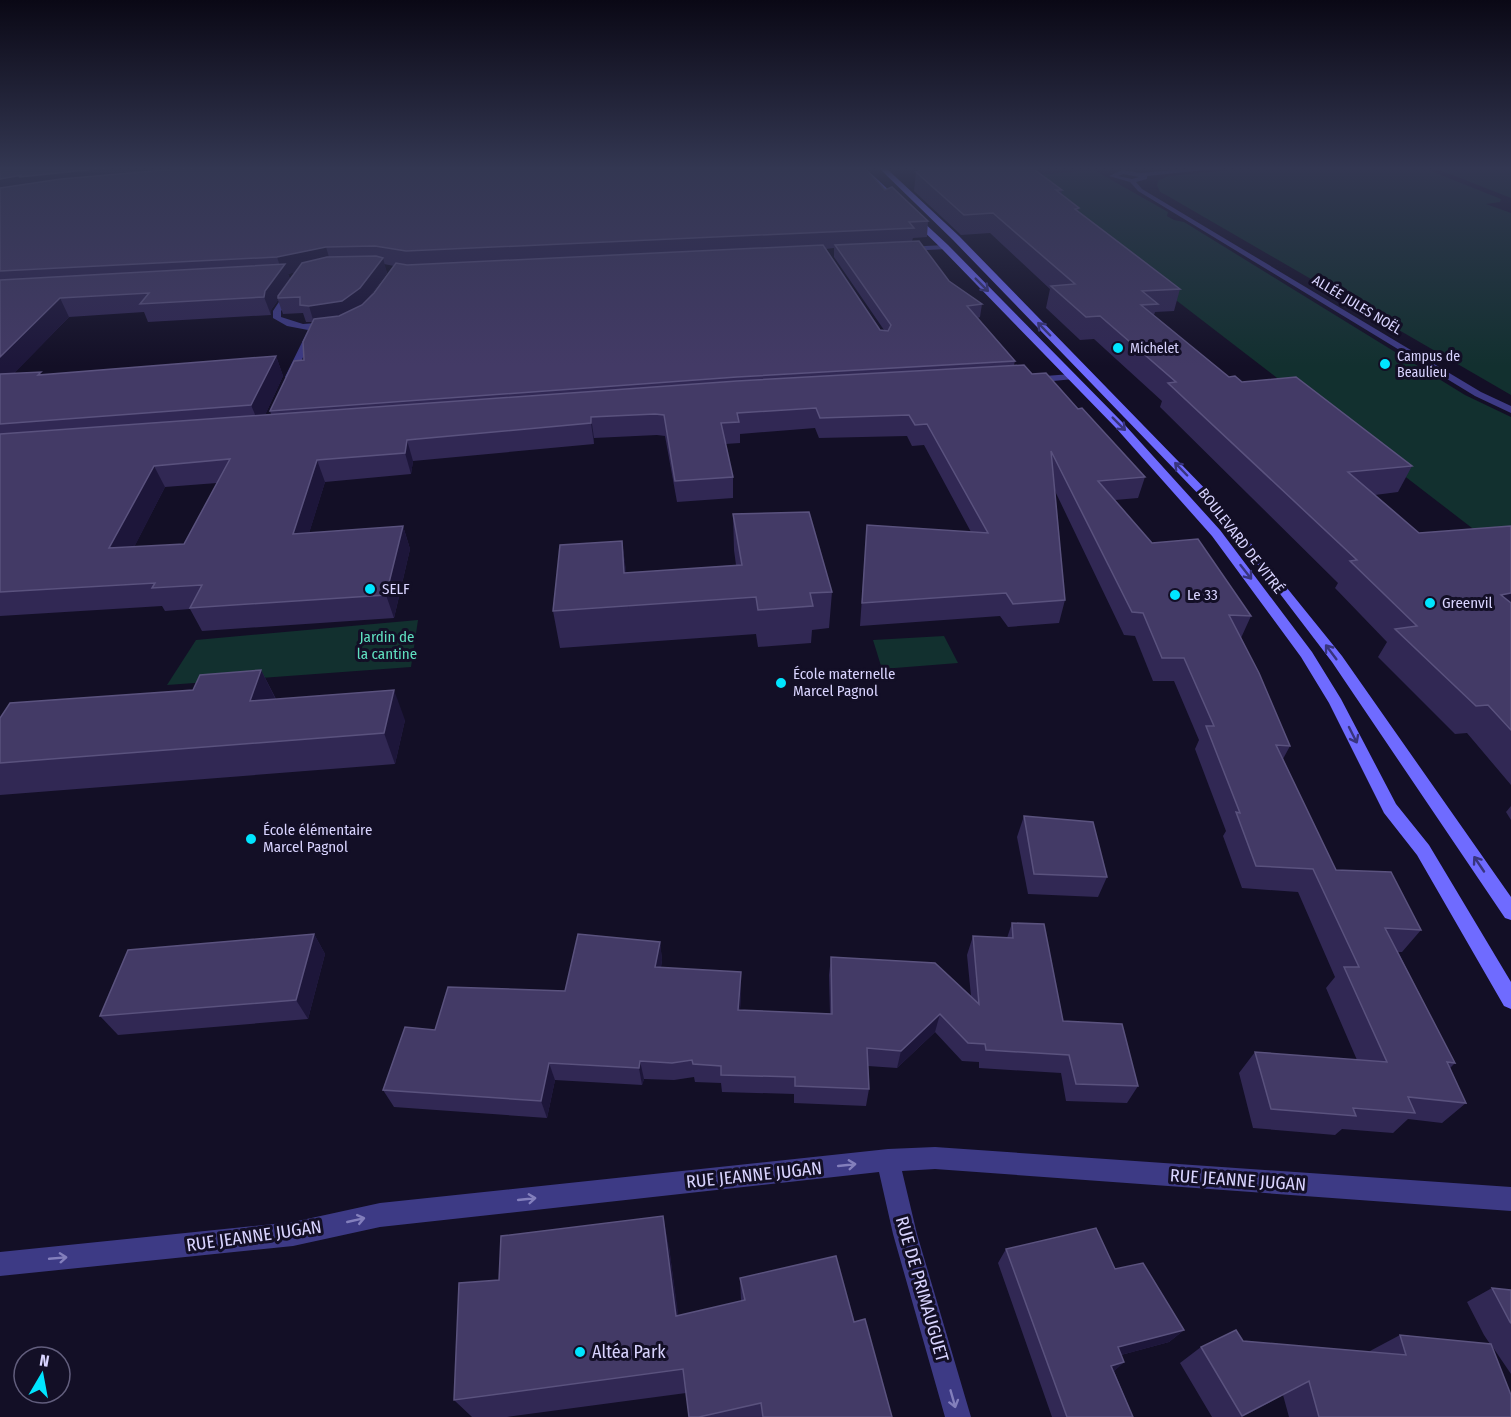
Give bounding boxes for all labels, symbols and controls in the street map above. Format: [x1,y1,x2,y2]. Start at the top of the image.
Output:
street label: ALLÉE JULES NOËL [1309,271,1405,338]
one-way arrow [975,277,990,292]
one-way arrow [1037,322,1052,337]
place label: Michelet [1130,340,1179,357]
marker: Michelet [1111,341,1125,355]
place label: Campus de Beaulieu [1397,348,1460,381]
marker: Campus de Beaulieu [1378,357,1392,371]
one-way arrow [1111,417,1126,432]
one-way arrow [1173,461,1188,476]
street label: BOULEVARD DE VITRÉ [1194,485,1288,597]
one-way arrow [1239,564,1252,580]
place label: SELF [382,580,410,598]
marker: SELF [363,582,377,596]
place label: Le 33 [1187,586,1218,604]
marker: Le 33 [1168,588,1182,602]
place label: Greenvil [1442,594,1492,612]
marker: Greenvil [1423,596,1437,610]
park label: Jardin de la cantine [357,628,417,663]
one-way arrow [1325,644,1338,660]
place label: École maternelle Marcel Pagnol [793,665,895,700]
marker: École maternelle Marcel Pagnol [774,676,788,690]
one-way arrow [1347,725,1359,743]
place label: École élémentaire Marcel Pagnol [263,821,372,856]
marker: École élémentaire Marcel Pagnol [244,832,258,846]
one-way arrow [1472,855,1485,872]
street label: RUE JEANNE JUGAN [685,1157,823,1193]
one-way arrow [836,1159,856,1170]
street label: RUE JEANNE JUGAN [1169,1164,1307,1196]
one-way arrow [517,1193,537,1204]
one-way arrow [346,1214,365,1225]
street label: RUE DE PRIMAUGUET [891,1214,953,1365]
street label: RUE JEANNE JUGAN [185,1216,323,1256]
one-way arrow [48,1252,68,1263]
place label: Altéa Park [592,1341,666,1363]
north arrow [12,1345,72,1405]
marker: Altéa Park [573,1345,587,1359]
text: N [38,1351,51,1371]
one-way arrow [948,1389,959,1408]

